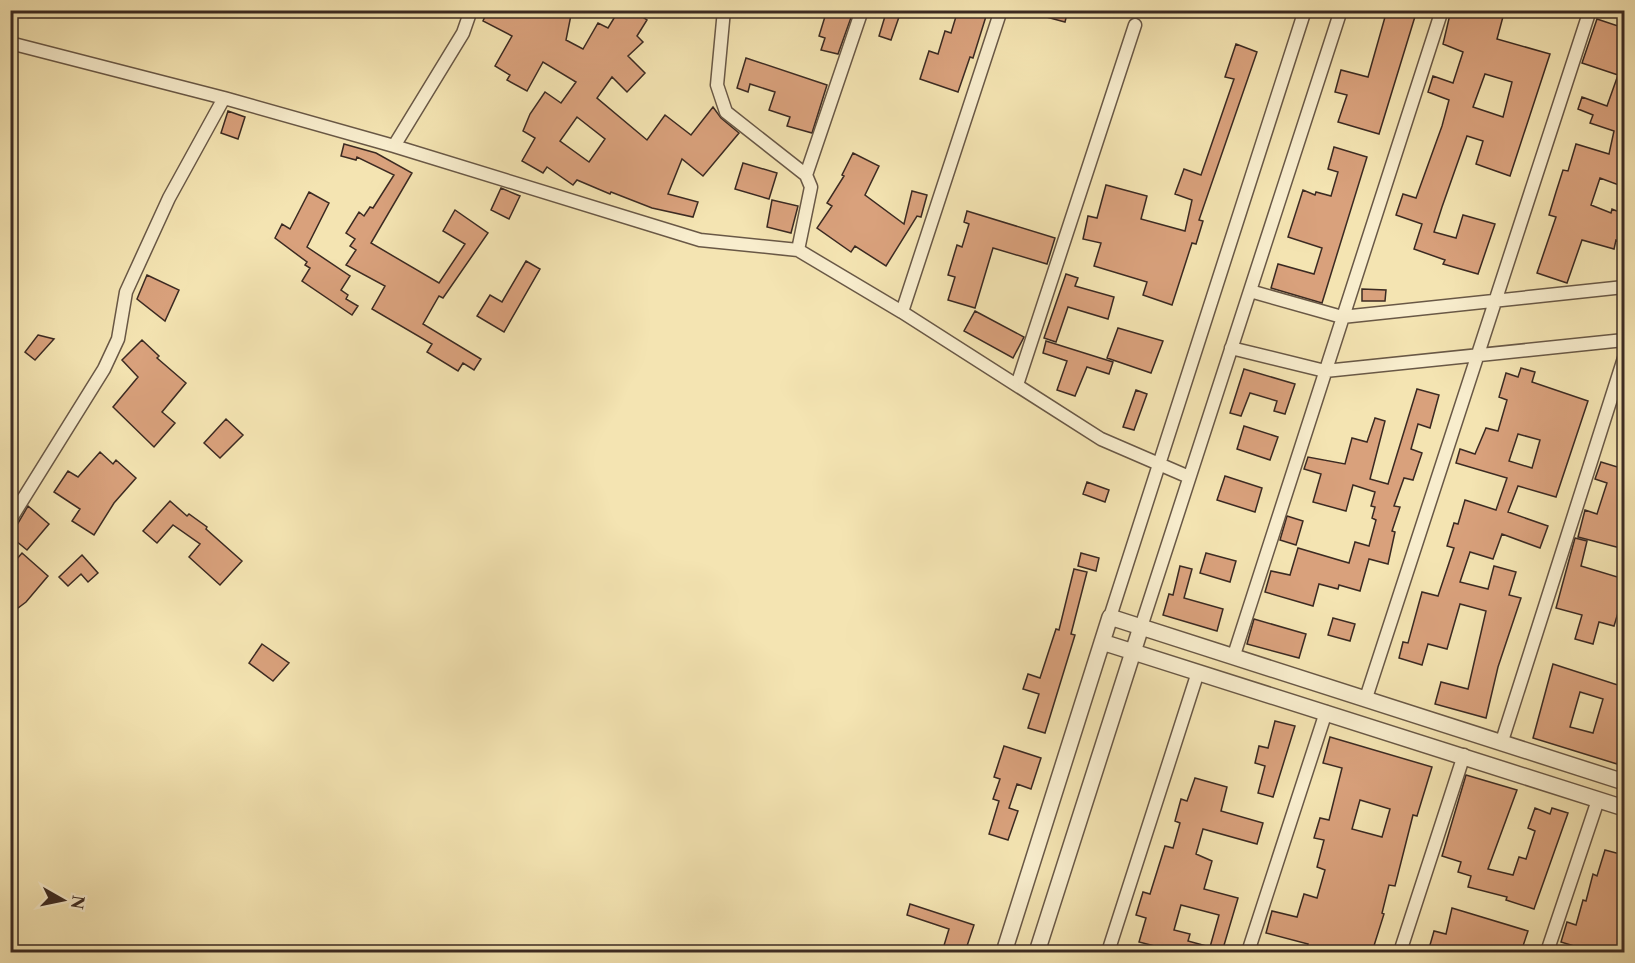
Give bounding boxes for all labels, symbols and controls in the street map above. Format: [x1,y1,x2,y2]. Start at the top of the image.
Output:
north arrow [33,870,93,930]
text: N [67,894,89,911]

